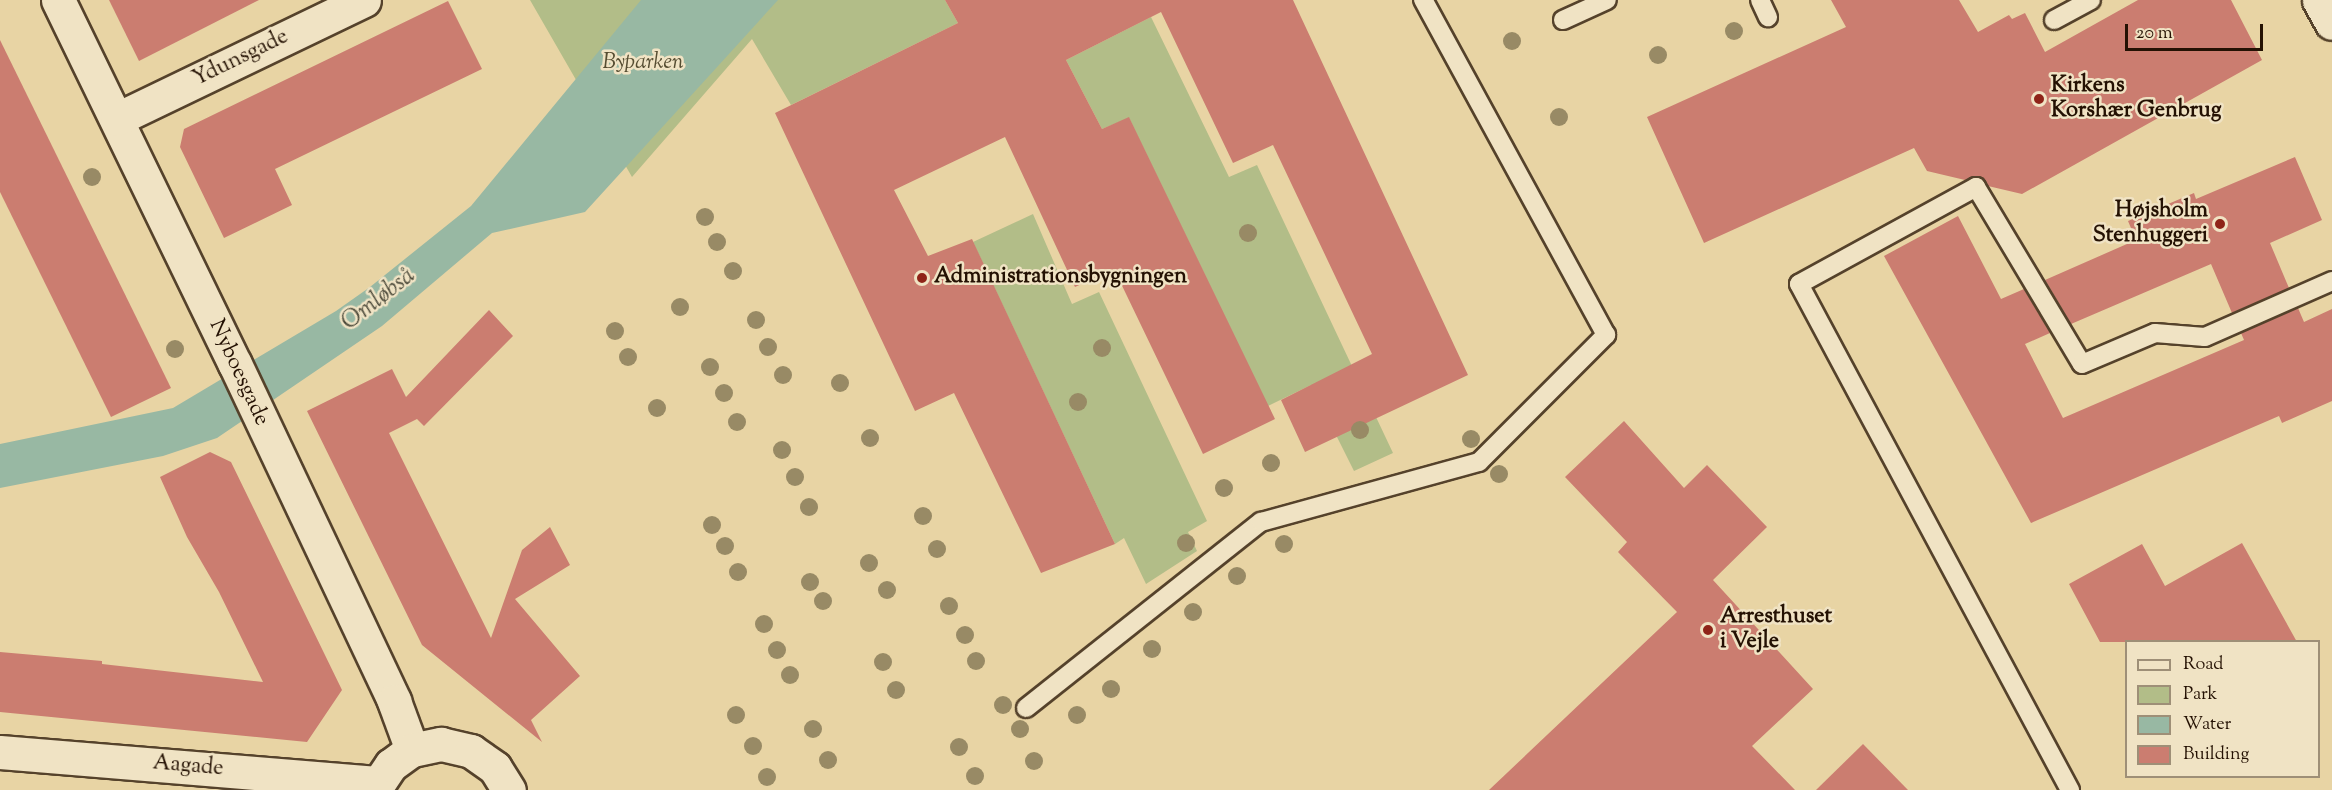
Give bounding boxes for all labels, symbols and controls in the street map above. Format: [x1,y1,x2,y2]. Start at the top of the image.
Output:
scale bar [2128,12,2266,50]
text: 20 m [2136,21,2173,47]
street label: Ydunsgade [189,25,293,93]
park label: Byparken [602,51,684,77]
place label: Kirkens Korshær Genbrug [2051,73,2221,124]
marker: Kirkens Korshær Genbrug [2032,92,2046,106]
place label: Højsholm Stenhuggeri [2093,198,2208,249]
marker: Højsholm Stenhuggeri [2213,217,2227,231]
water label: Omløbså [336,262,422,338]
place label: Administrationsbygningen [934,265,1187,291]
marker: Administrationsbygningen [915,271,929,285]
street label: Nyboesgade [202,316,274,430]
place label: Arresthuset i Vejle [1720,604,1832,656]
marker: Arresthuset i Vejle [1701,623,1715,637]
legend [2125,640,2320,778]
text: Road [2183,652,2223,678]
text: Park [2183,682,2217,708]
text: Water [2183,712,2231,738]
text: Building [2183,742,2249,768]
street label: Aagade [152,751,224,783]

